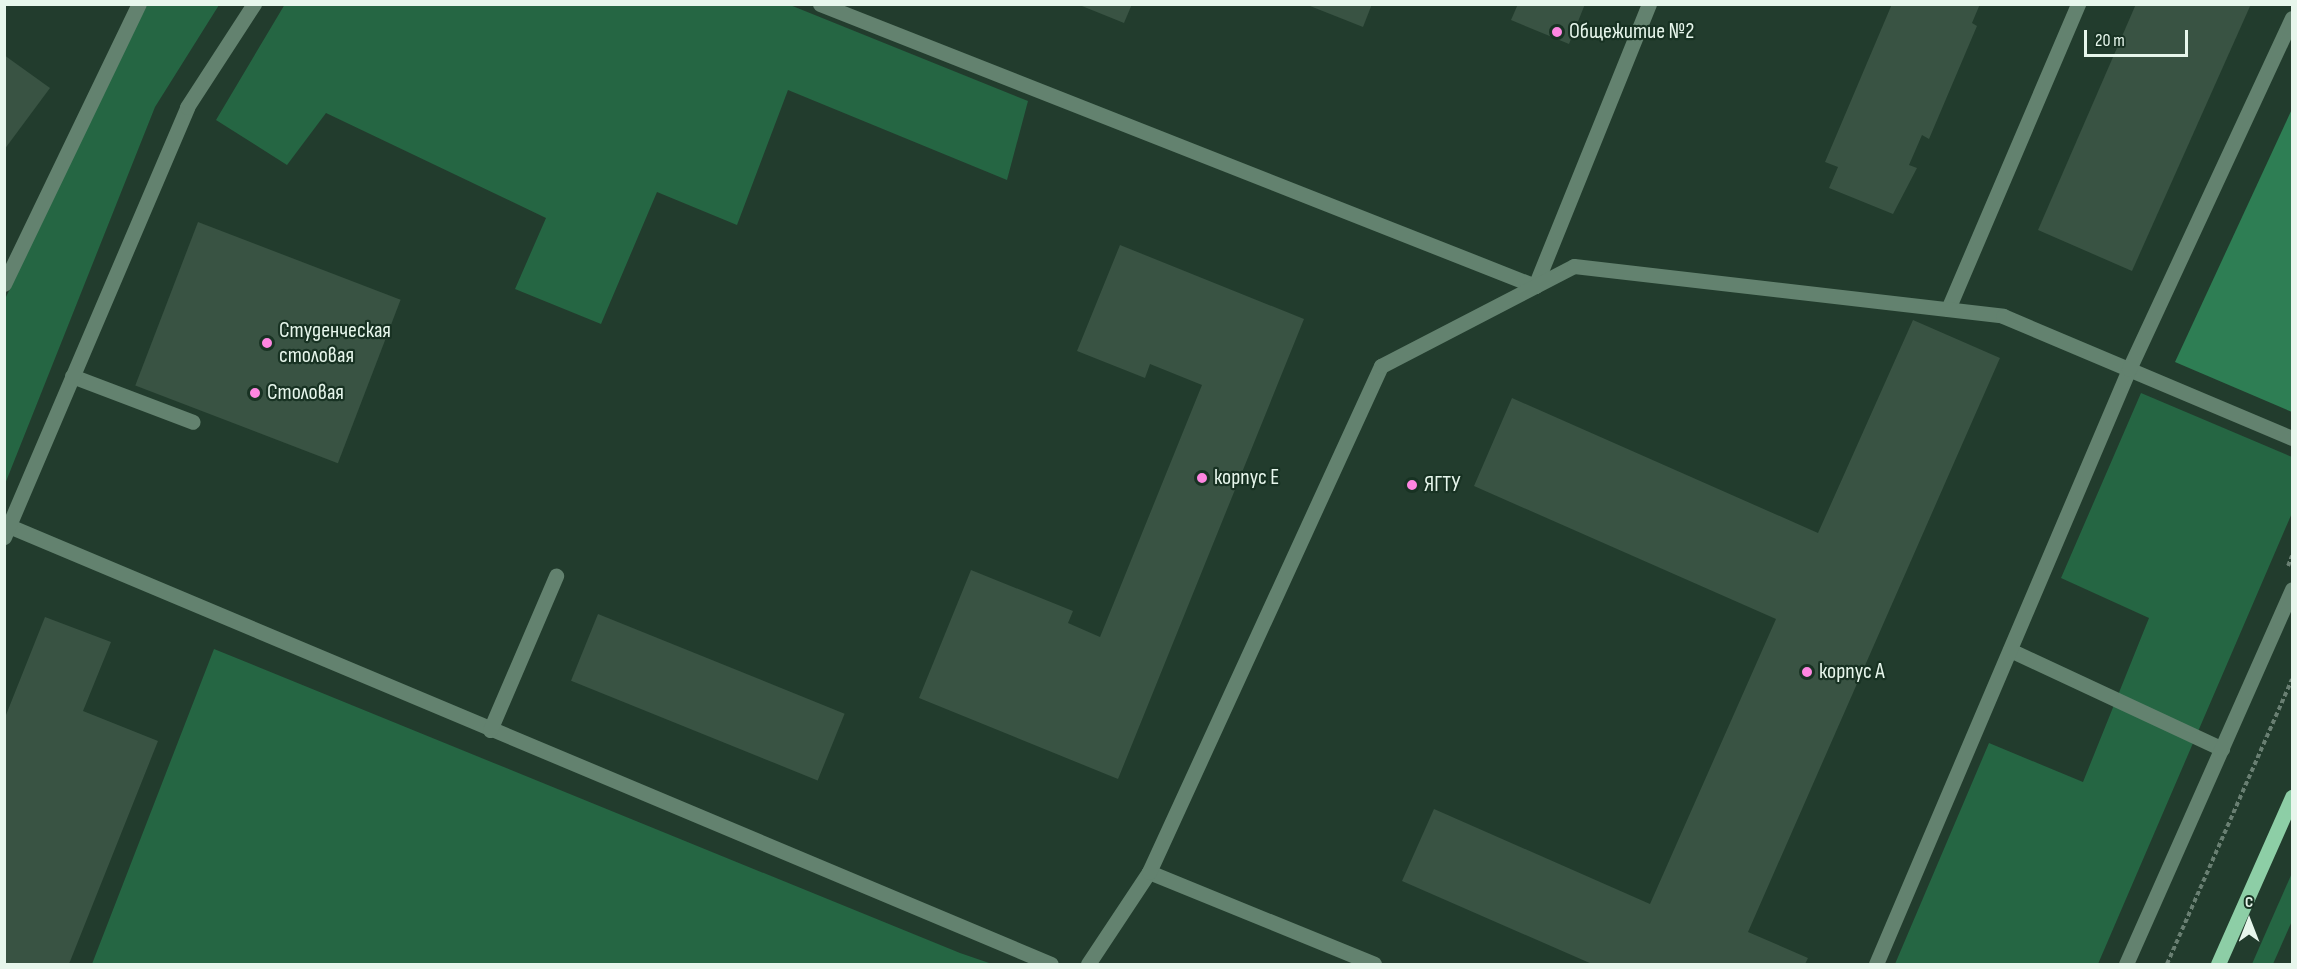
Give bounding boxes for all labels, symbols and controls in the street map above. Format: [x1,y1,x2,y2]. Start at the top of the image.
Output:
scale bar [2087,18,2190,56]
place label: Общежитие №2 [1569,19,1694,45]
marker: Общежитие №2 [1550,25,1564,39]
text: 20 m [2095,30,2125,51]
place label: Студенческая столовая [279,317,391,368]
marker: Студенческая столовая [260,336,274,350]
place label: Столовая [267,380,344,406]
marker: Столовая [248,386,262,400]
place label: корпус Е [1214,465,1279,491]
marker: корпус Е [1195,471,1209,485]
place label: ЯГТУ [1424,472,1460,498]
marker: ЯГТУ [1405,478,1419,492]
place label: корпус А [1819,659,1885,685]
marker: корпус А [1800,665,1814,679]
north arrow [2219,891,2279,951]
text: С [2245,893,2253,912]

